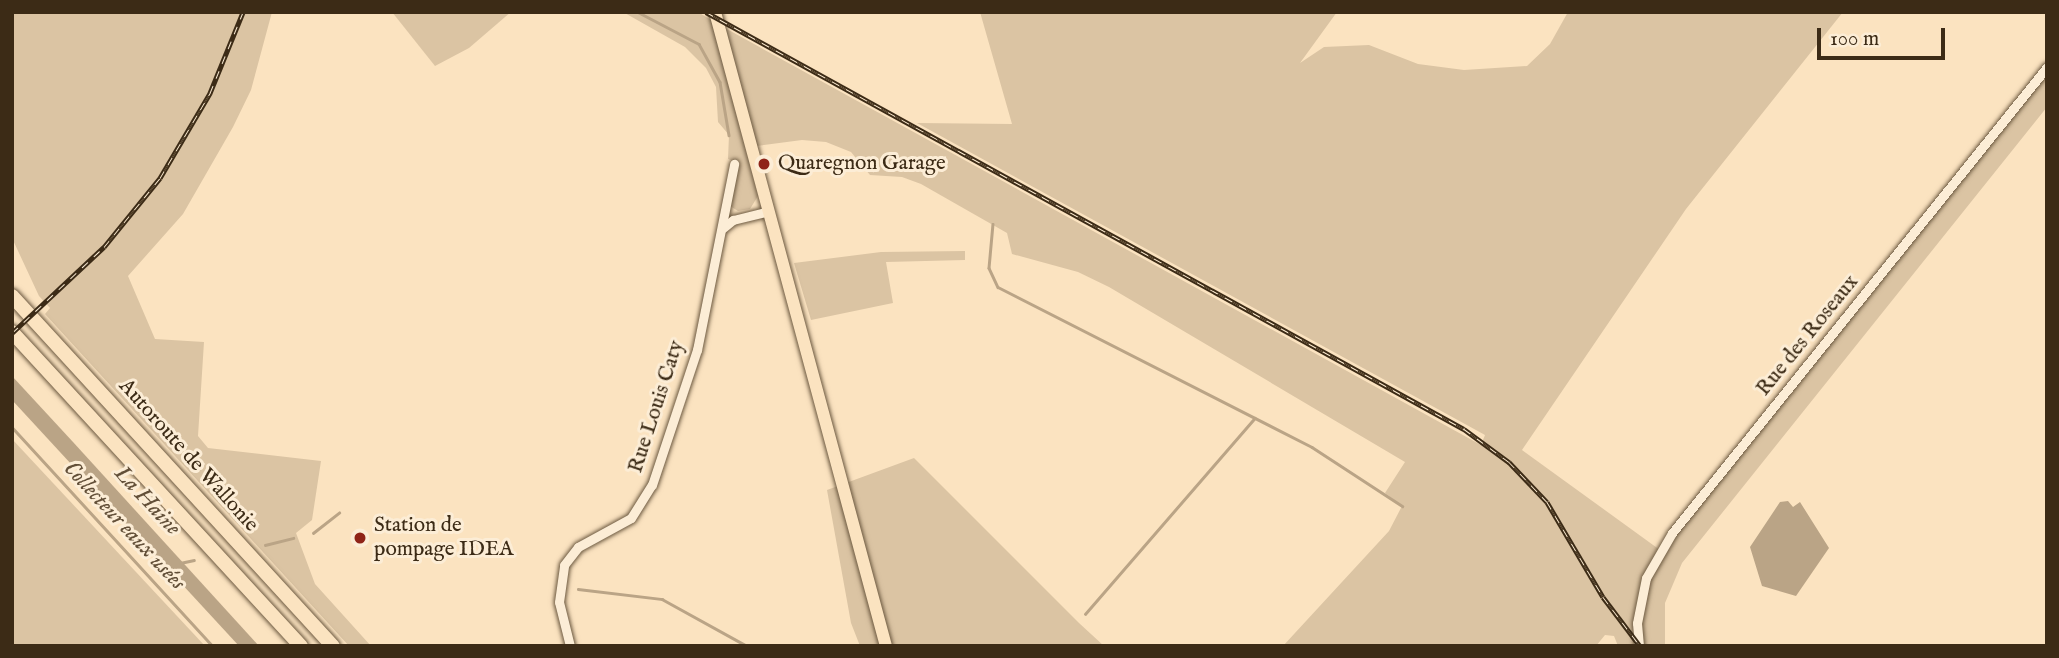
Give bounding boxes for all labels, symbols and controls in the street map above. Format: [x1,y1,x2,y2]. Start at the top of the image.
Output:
scale bar [1821,14,1949,58]
text: 100 m [1830,26,1879,53]
place label: Quaregnon Garage [778,151,946,177]
marker: Quaregnon Garage [756,156,772,172]
street label: Rue des Roseaux [1752,270,1864,402]
street label: Rue Louis Caty [624,338,690,476]
street label: Autoroute de Wallonie [113,374,263,538]
water label: Collecteur eaux usées [57,456,191,596]
water label: La Haine [108,460,186,542]
place label: Station de pompage IDEA [374,513,513,563]
marker: Station de pompage IDEA [352,530,368,546]

